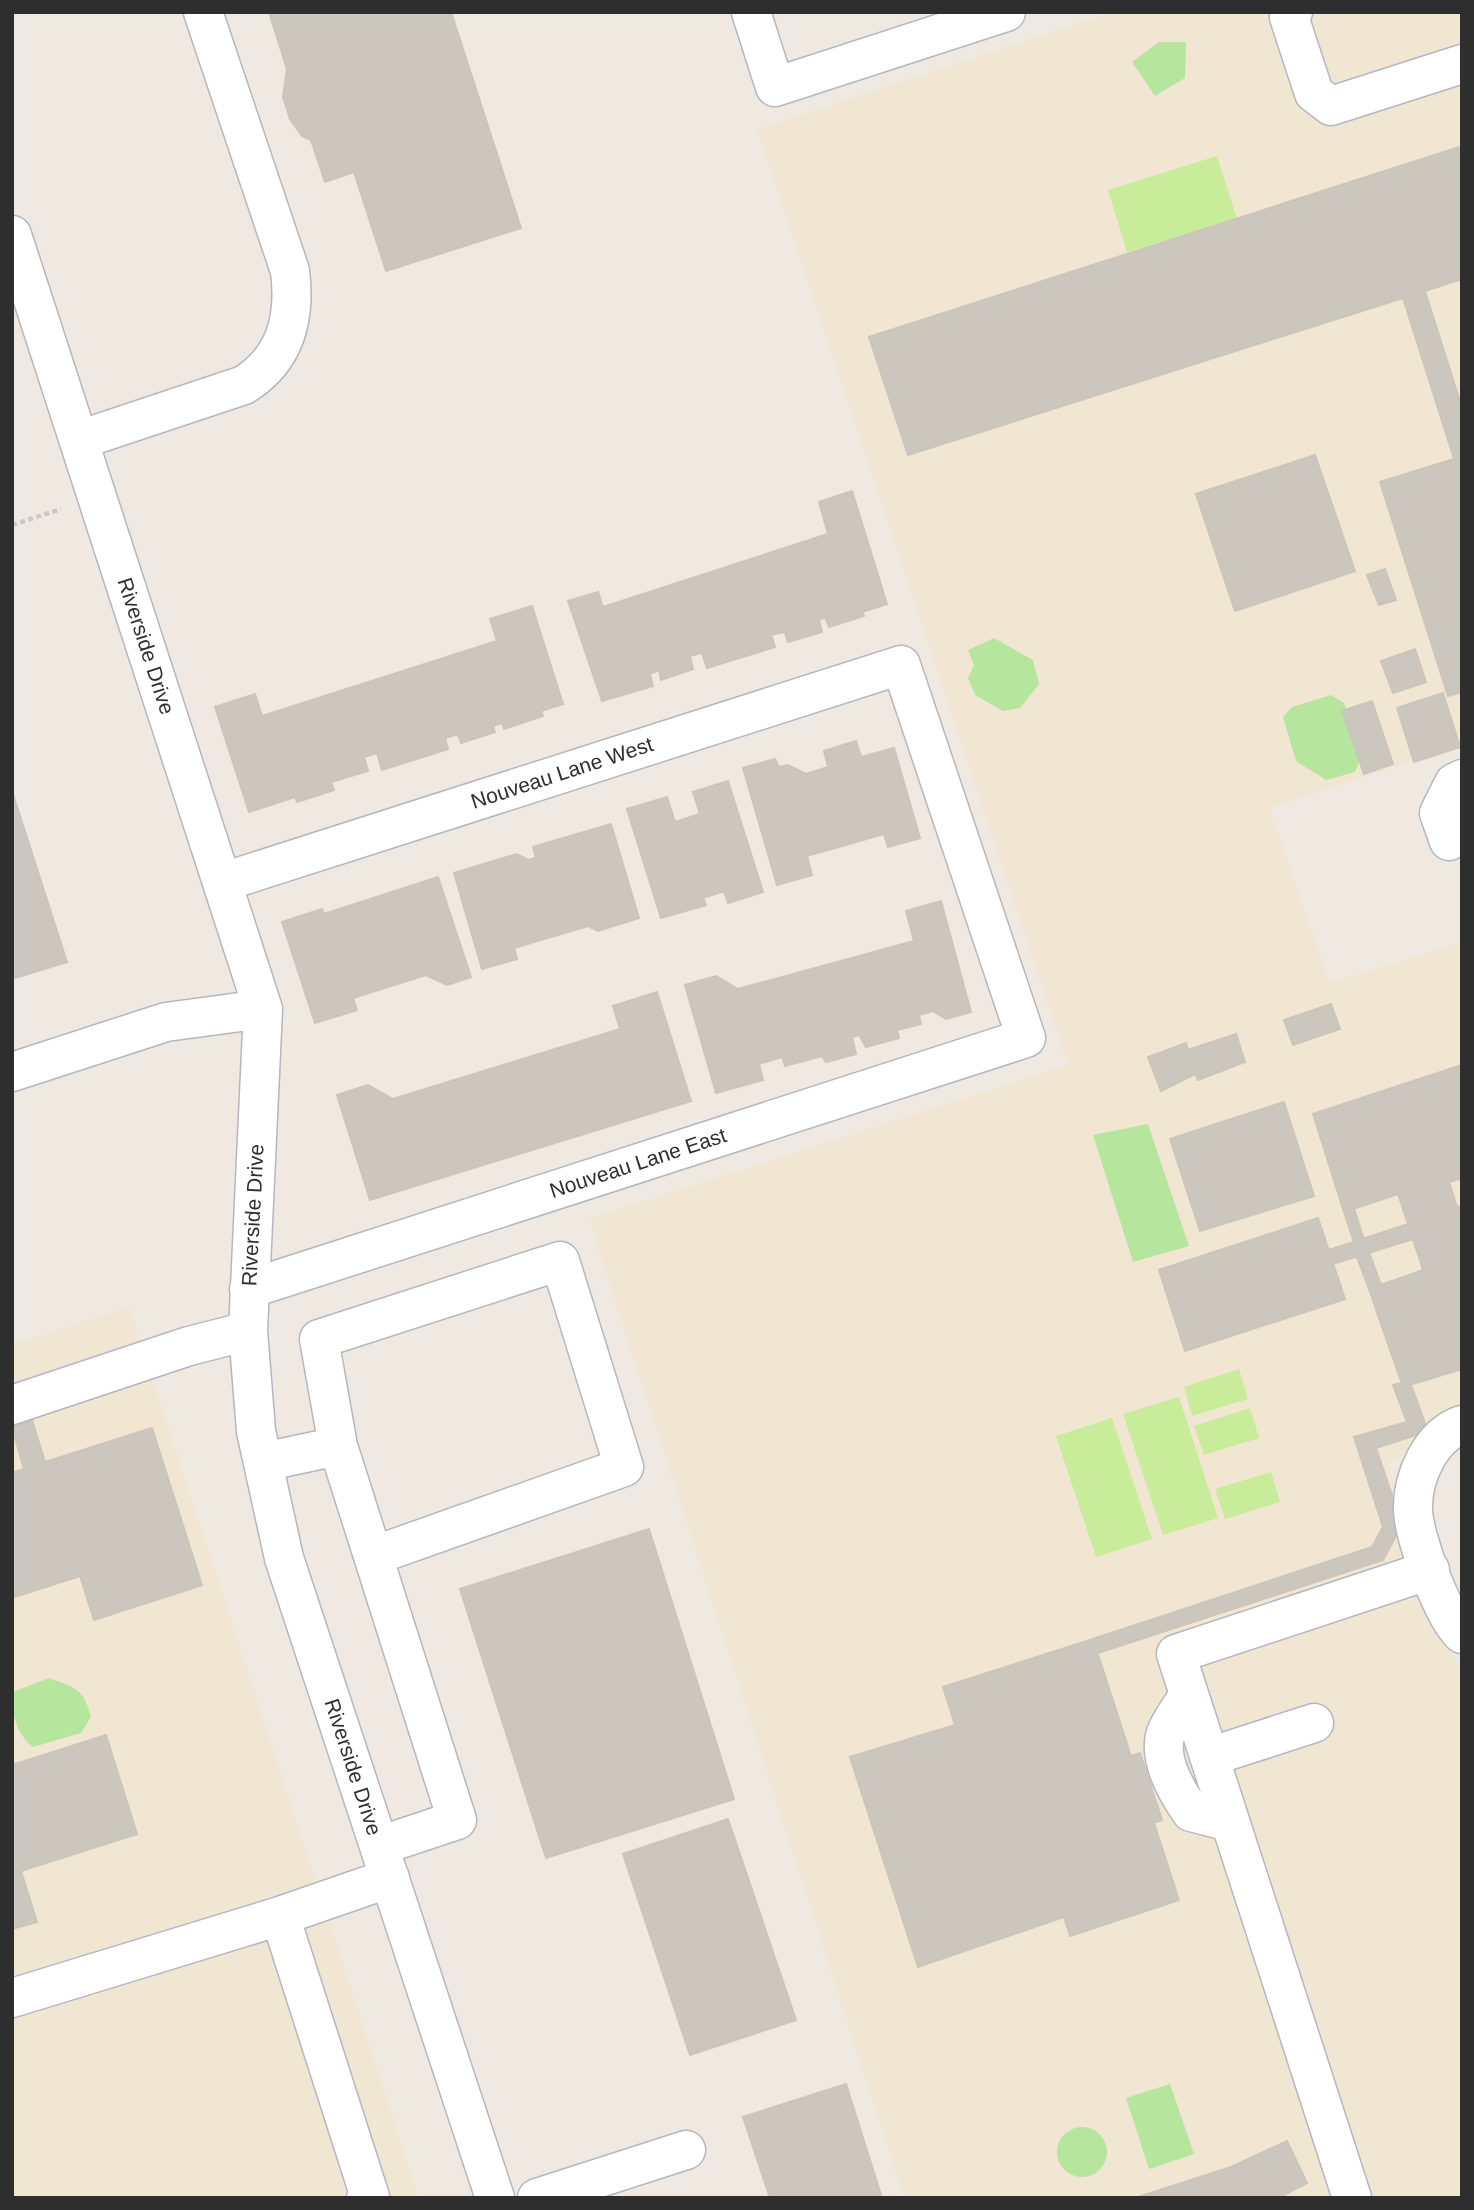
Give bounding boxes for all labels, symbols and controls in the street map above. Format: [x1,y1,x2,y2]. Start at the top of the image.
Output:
street label: Riverside Drive [114,575,179,717]
street label: Nouveau Lane West [468,732,656,813]
street label: Nouveau Lane East [547,1123,729,1202]
street label: Riverside Drive [237,1143,268,1287]
street label: Riverside Drive [321,1696,386,1838]

